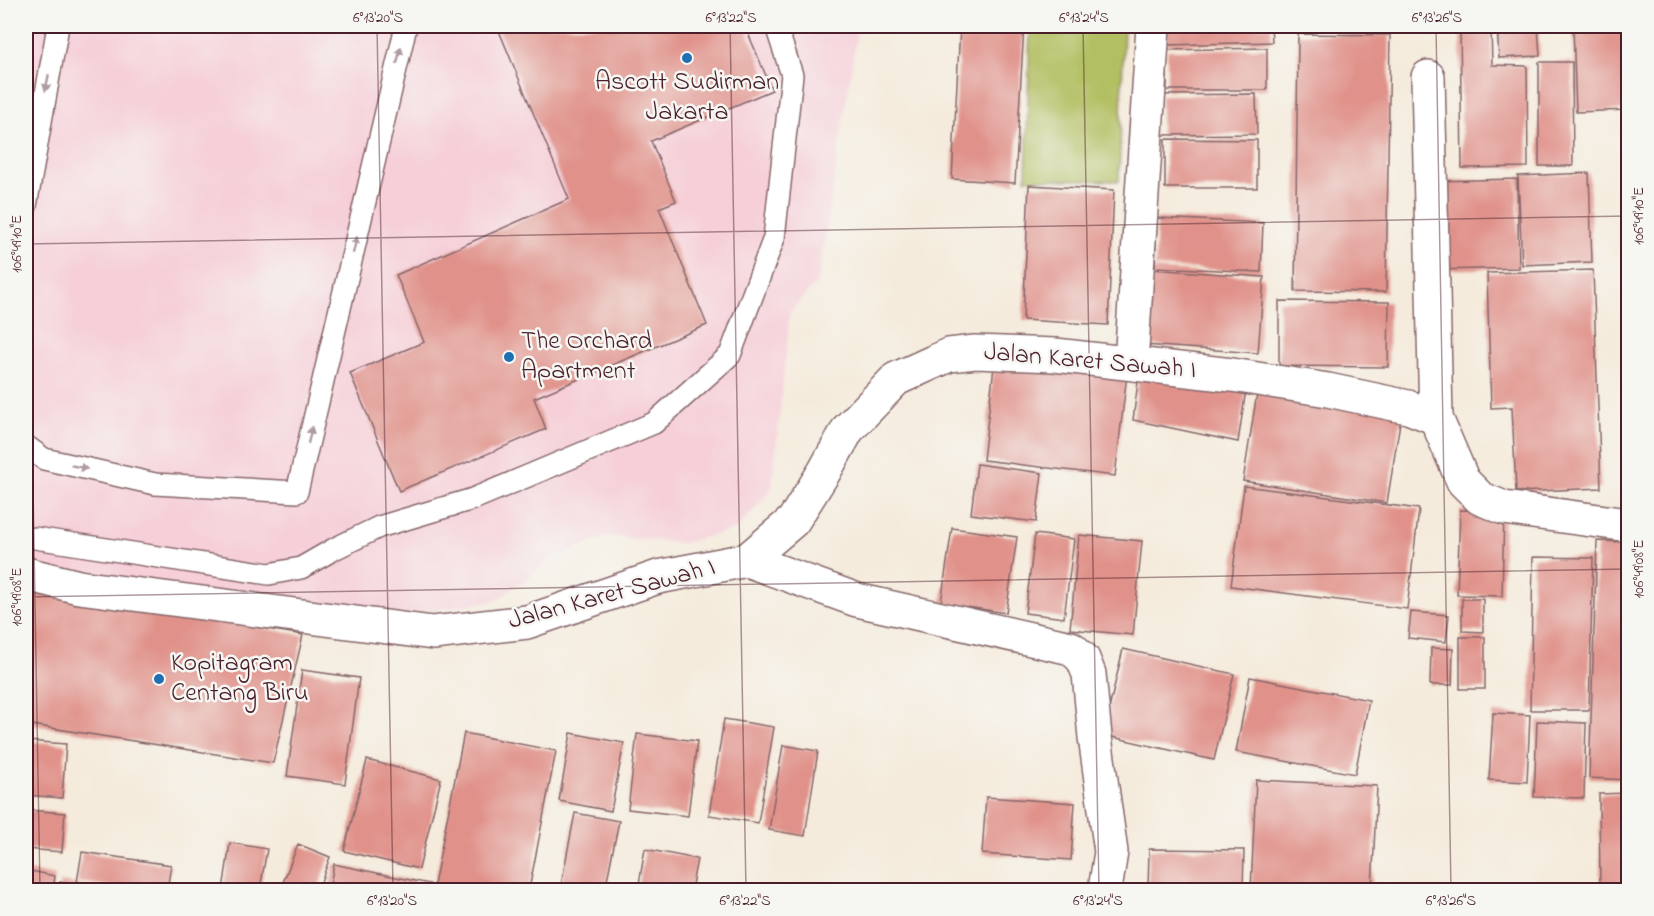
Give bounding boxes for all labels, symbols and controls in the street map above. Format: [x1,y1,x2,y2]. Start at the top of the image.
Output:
text: 6°13'20"S [353,7,403,29]
text: 6°13'22"S [705,7,757,29]
text: 6°13'24"S [1059,7,1109,29]
text: 6°13'26"S [1412,7,1463,29]
one-way arrow [395,46,405,65]
marker: Ascott Sudirman Jakarta [680,51,694,65]
place label: Ascott Sudirman Jakarta [595,64,779,132]
one-way arrow [42,74,51,93]
text: 106°49'10"E [1628,187,1650,245]
text: 106°49'10"E [6,215,28,273]
one-way arrow [350,236,360,254]
place label: The Orchard Apartment [521,323,653,391]
street label: Jalan Karet Sawah I [982,334,1198,390]
marker: The Orchard Apartment [502,350,516,364]
one-way arrow [306,425,315,444]
one-way arrow [70,462,89,472]
text: 106°49'08"E [1628,540,1650,598]
street label: Jalan Karet Sawah I [504,549,720,641]
text: 106°49'08"E [6,568,28,626]
place label: Kopitagram Centang Biru [171,645,309,713]
marker: Kopitagram Centang Biru [152,672,166,686]
text: 6°13'20"S [367,890,417,912]
text: 6°13'22"S [719,890,771,912]
text: 6°13'24"S [1073,890,1123,912]
text: 6°13'26"S [1426,890,1477,912]

